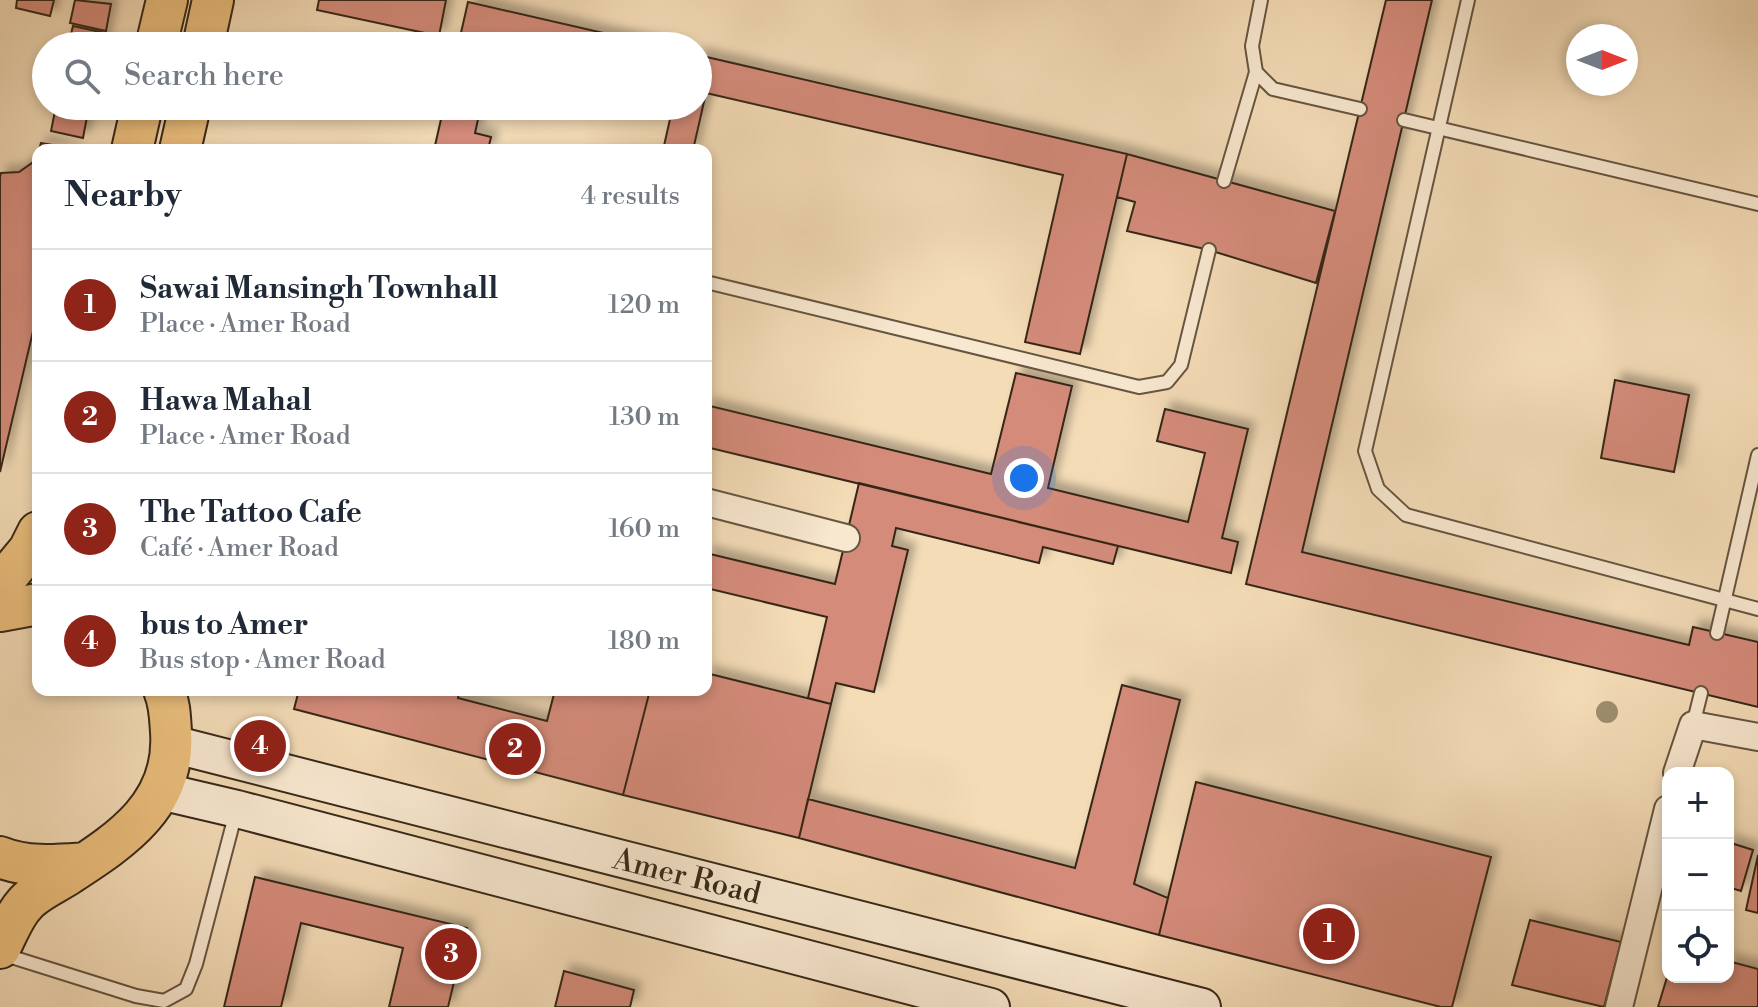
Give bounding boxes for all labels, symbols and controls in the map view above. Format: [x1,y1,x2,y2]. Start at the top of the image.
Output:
north arrow [1566,24,1638,96]
search box [32,32,712,120]
icon: search [60,54,104,98]
text: Search here [124,57,284,95]
text: Nearby [64,175,182,217]
text: 4 results [581,180,680,212]
text: Sawai Mansingh Townhall [140,270,498,308]
text: 1 [84,289,96,321]
text: 120 m [608,289,680,321]
text: Place · Amer Road [140,308,351,340]
text: Hawa Mahal [140,382,312,420]
text: 2 [82,401,98,433]
text: 130 m [609,401,680,433]
text: Place · Amer Road [140,420,351,452]
your location [1004,458,1044,498]
text: The Tattoo Cafe [140,494,362,532]
text: 3 [82,513,98,545]
text: 160 m [609,513,680,545]
text: Café · Amer Road [140,532,339,564]
text: bus to Amer [140,606,308,644]
text: 4 [81,625,99,657]
text: 180 m [608,625,680,657]
text: Bus stop · Amer Road [140,644,386,676]
pin: 4 [234,716,286,776]
pin: 2 [489,719,541,779]
map controls [1662,767,1734,983]
button: + [1662,767,1734,839]
button: − [1662,839,1734,911]
street label: Amer Road [608,840,764,914]
pin: 1 [1303,904,1355,964]
button: locate [1662,911,1734,983]
pin: 3 [425,924,477,984]

